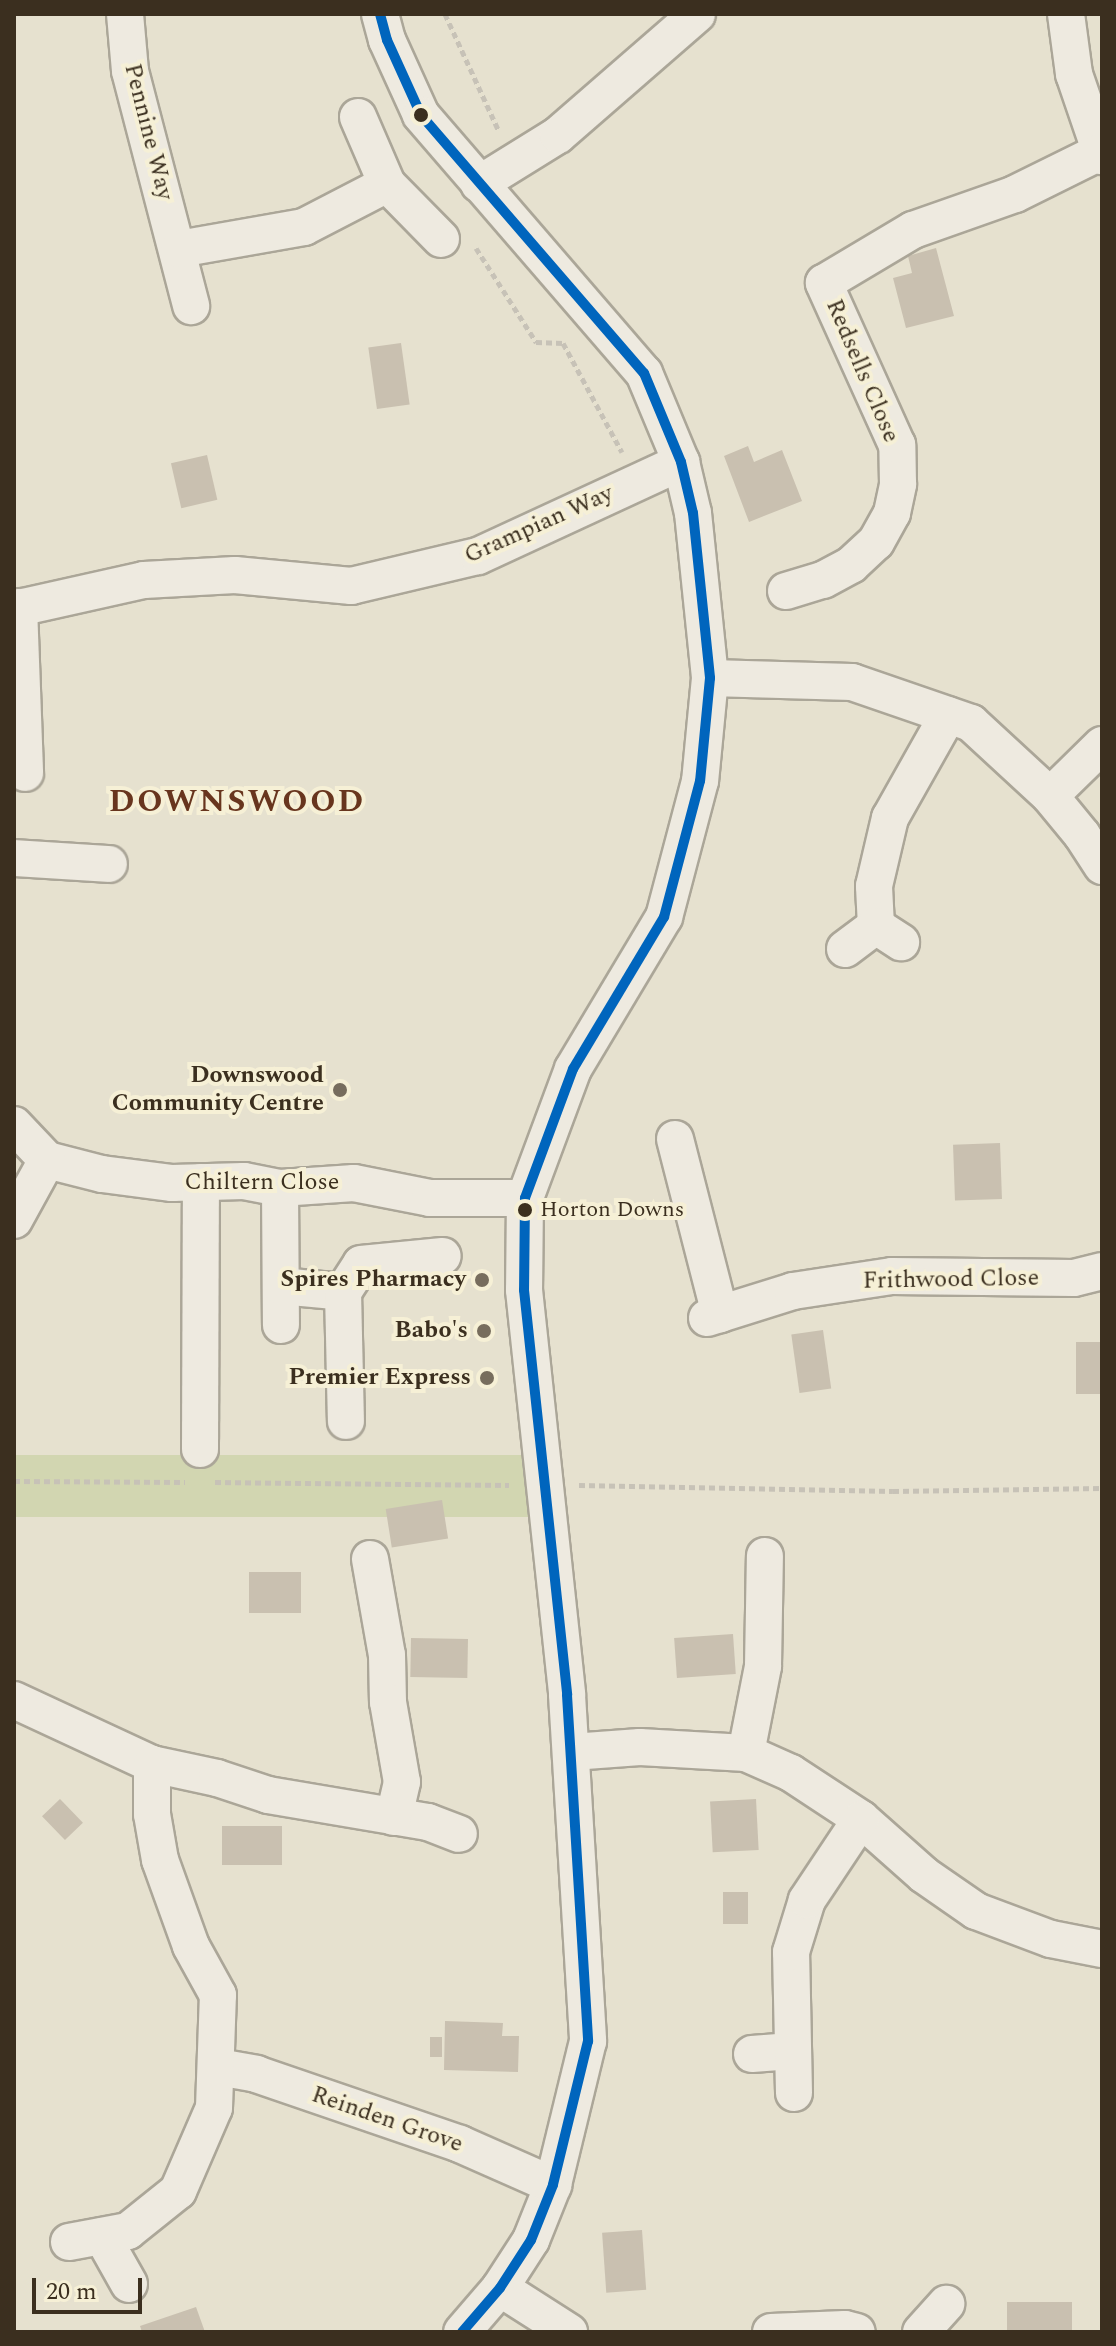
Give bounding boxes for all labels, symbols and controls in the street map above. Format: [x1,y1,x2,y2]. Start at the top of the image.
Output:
street label: Pennine Way [117,61,179,203]
unlabelled marker [413,107,429,123]
street label: Redsells Close [819,295,905,447]
street label: Grampian Way [460,479,618,571]
district label: DOWNSWOOD [109,783,365,821]
place label: Downswood Community Centre [112,1062,324,1118]
marker: Downswood Community Centre [331,1081,349,1099]
street label: Chiltern Close [185,1169,339,1197]
place label: Horton Downs [540,1197,684,1223]
marker: Horton Downs [517,1202,533,1218]
street label: Frithwood Close [863,1264,1039,1296]
place label: Spires Pharmacy [281,1266,466,1294]
marker: Spires Pharmacy [473,1271,491,1289]
place label: Babo's [395,1317,468,1345]
marker: Babo's [475,1322,493,1340]
place label: Premier Express [288,1364,471,1392]
marker: Premier Express [478,1369,496,1387]
street label: Reinden Grove [308,2081,466,2159]
scale bar [36,2262,146,2312]
text: 20 m [46,2274,97,2310]

